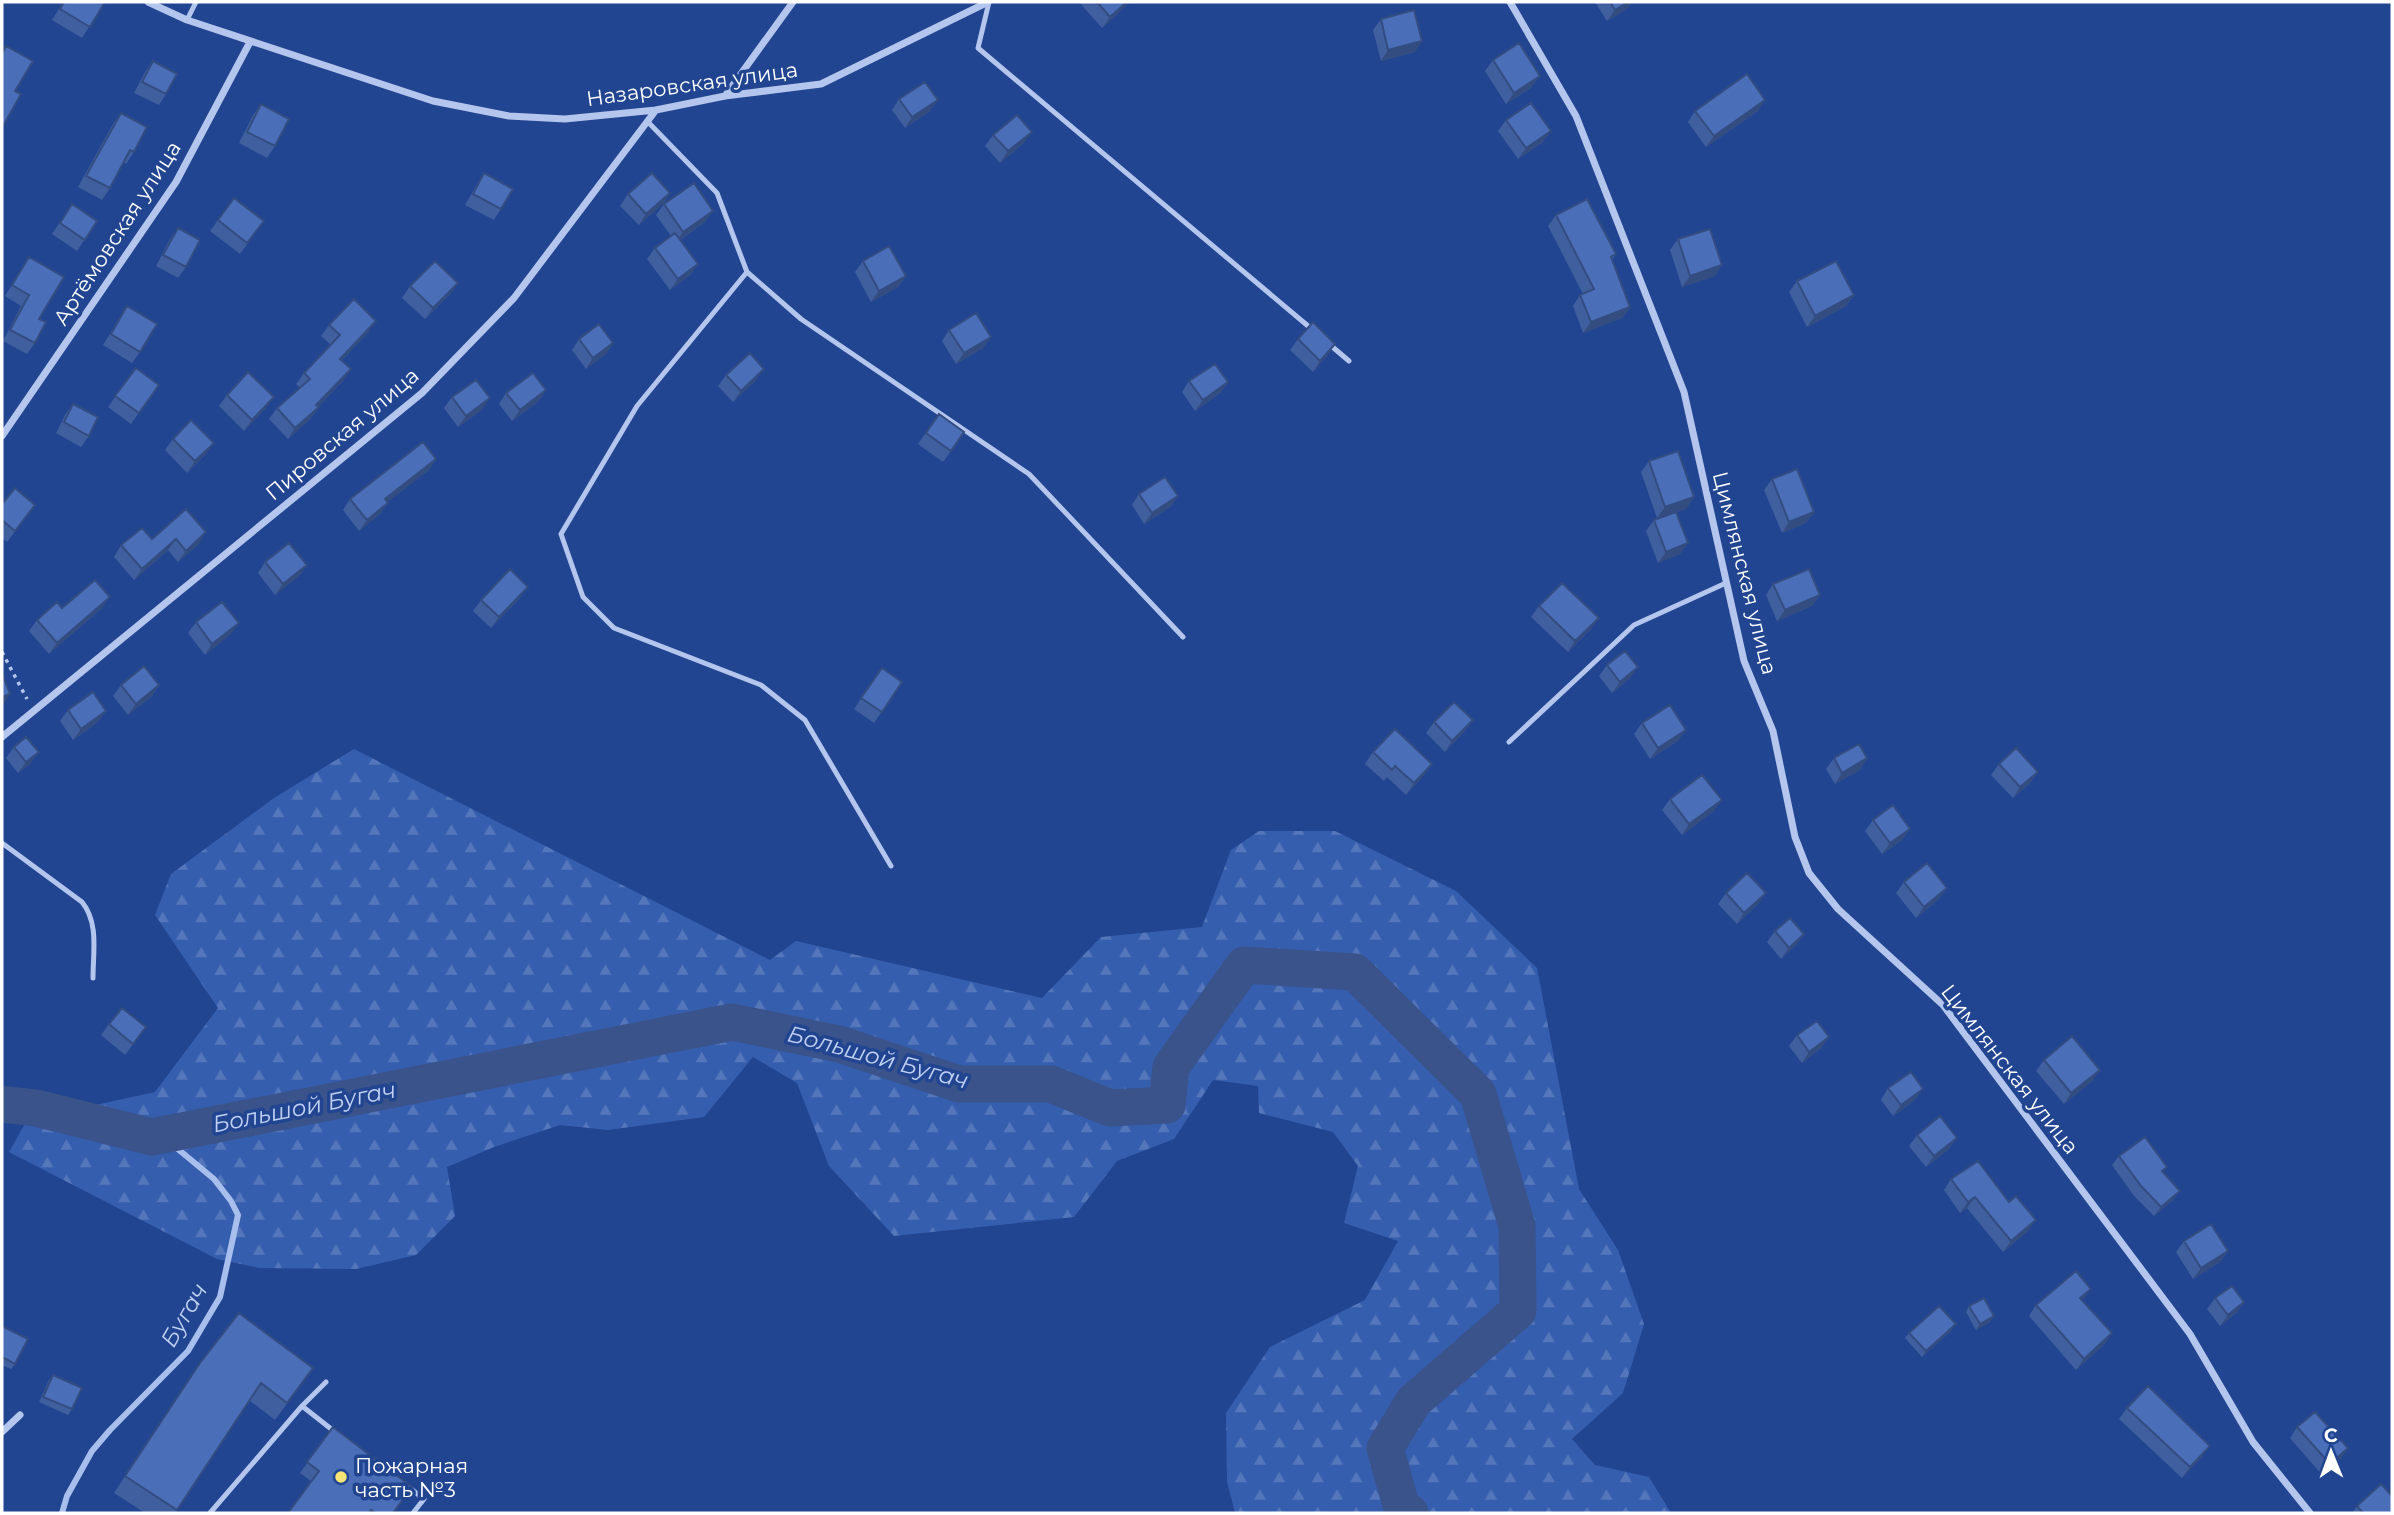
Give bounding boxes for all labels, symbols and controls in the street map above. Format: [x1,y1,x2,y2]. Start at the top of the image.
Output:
street label: Назаровская улица [585,57,799,111]
street label: Артёмовская улица [48,136,186,330]
street label: Пировская улица [260,363,424,505]
street label: Цимлянская улица [1708,469,1782,677]
street label: Цимлянская улица [1936,979,2084,1159]
water label: Большой Бугач [784,1019,972,1095]
water label: Большой Бугач [210,1075,398,1139]
water label: Бугач [155,1278,213,1352]
north arrow [2296,1417,2366,1487]
text: С [2324,1424,2338,1447]
place label: Пожарная часть №3 [355,1453,468,1502]
marker: Пожарная часть №3 [333,1469,349,1485]

